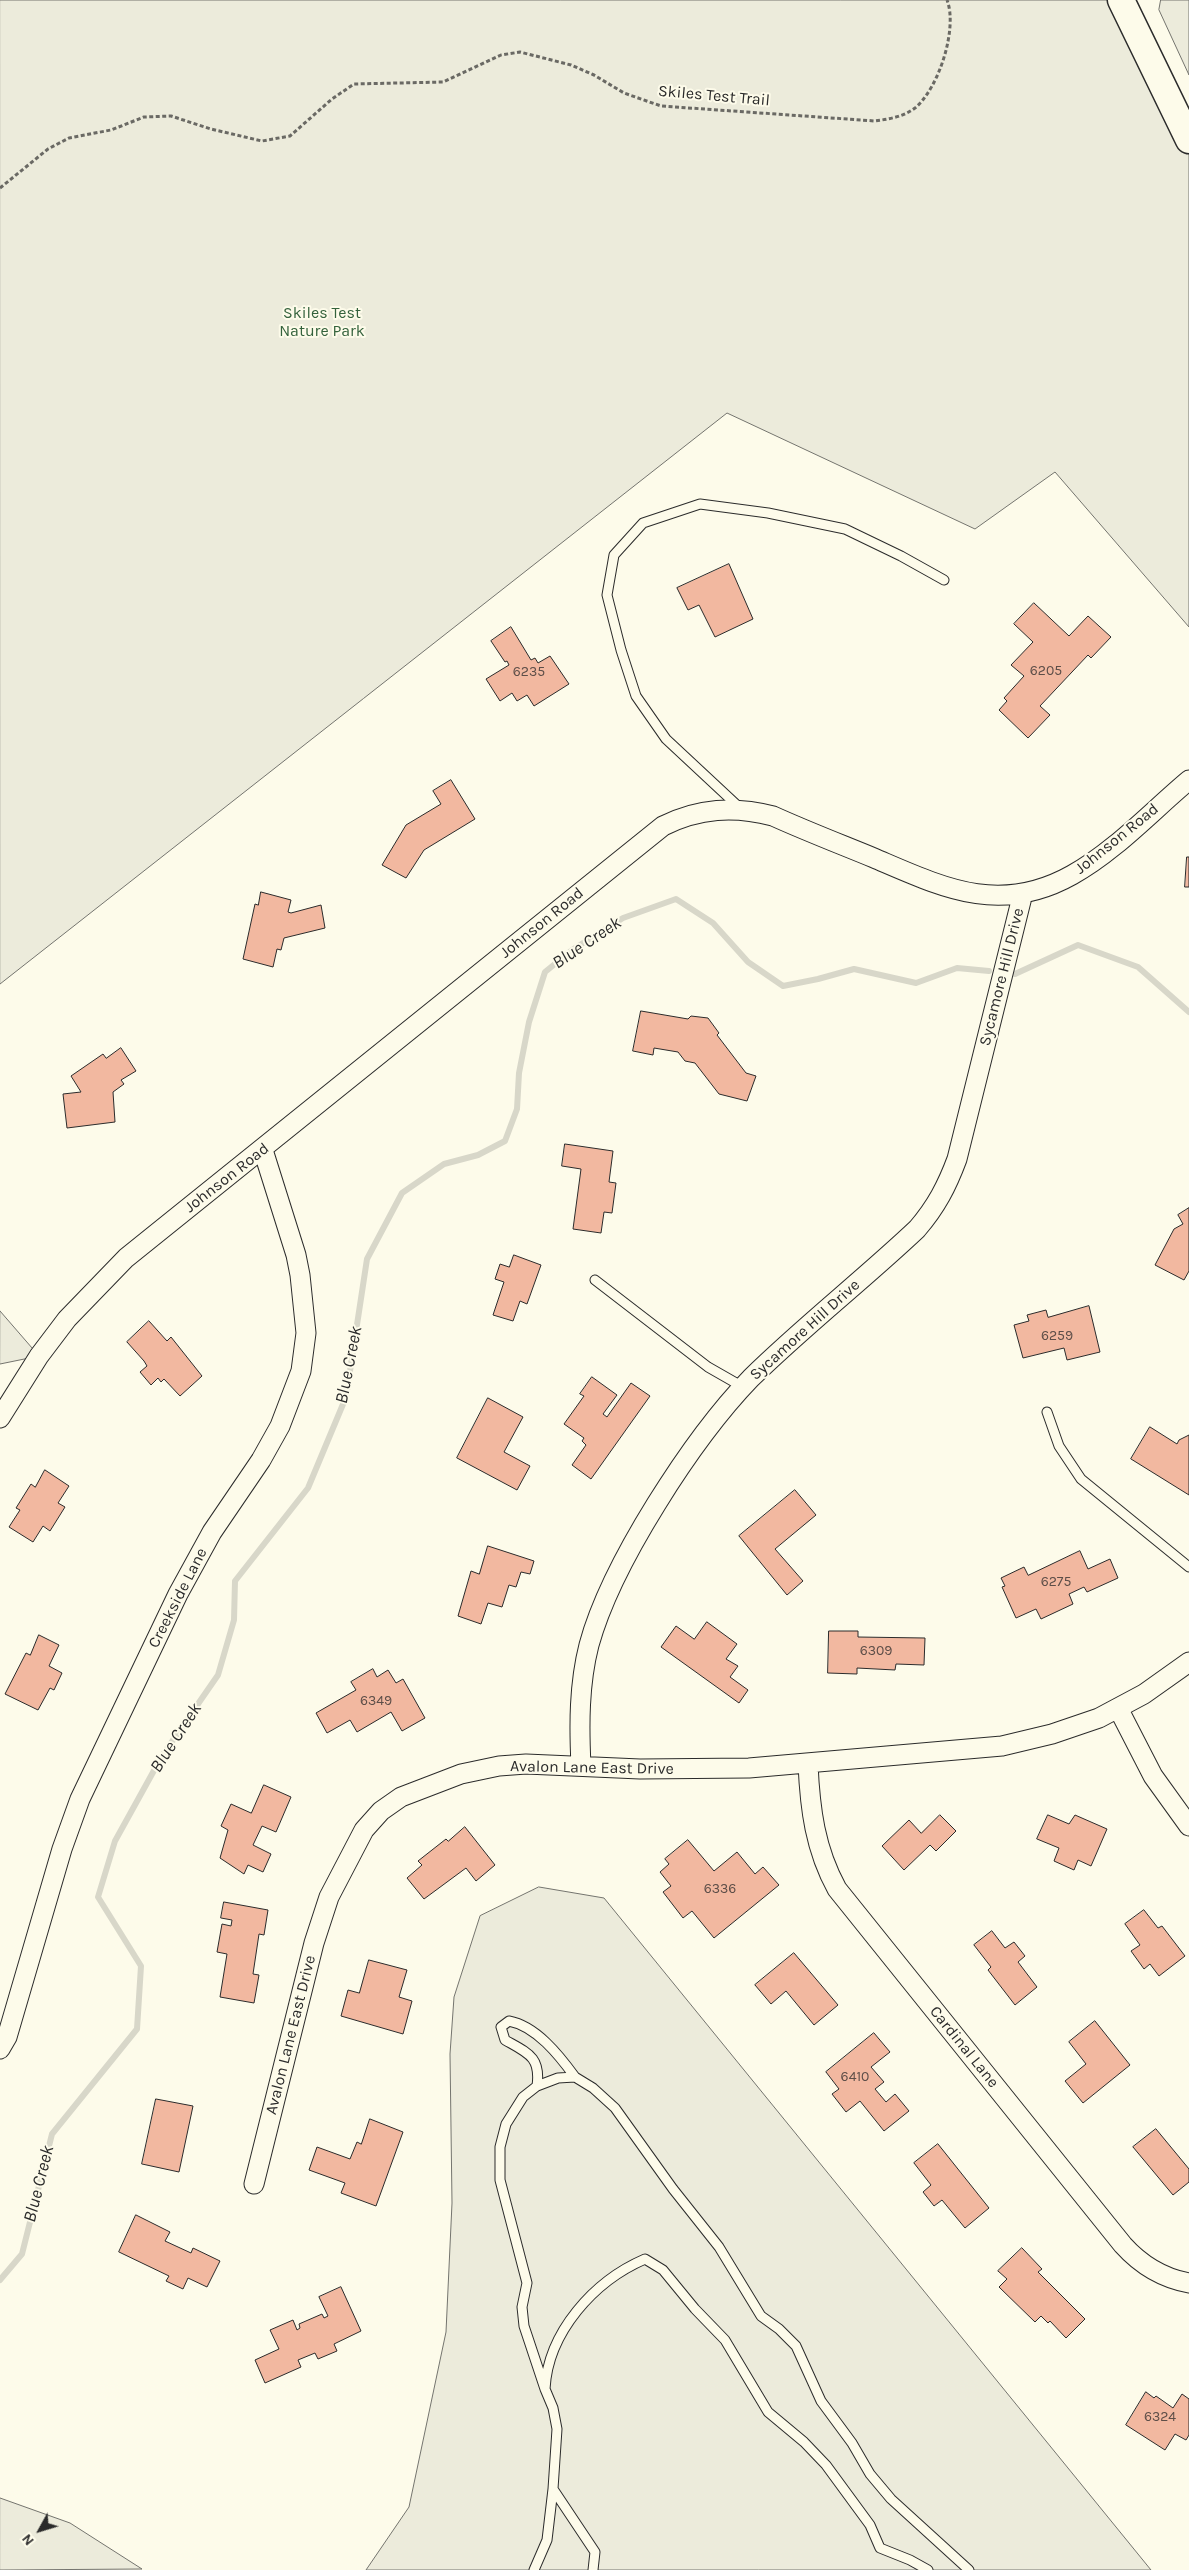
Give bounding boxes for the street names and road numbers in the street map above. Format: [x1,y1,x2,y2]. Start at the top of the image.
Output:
street label: Skiles Test Trail [657,82,771,110]
street label: Johnson Road [1071,799,1163,879]
street label: Johnson Road [496,883,588,963]
street label: Sycamore Hill Drive [976,906,1028,1048]
street label: Johnson Road [181,1139,273,1217]
street label: Sycamore Hill Drive [746,1276,864,1384]
street label: Creekside Lane [145,1545,211,1651]
street label: Avalon Lane East Drive [510,1757,674,1779]
street label: Avalon Lane East Drive [262,1953,320,2117]
street label: Cardinal Lane [925,2002,1003,2092]

